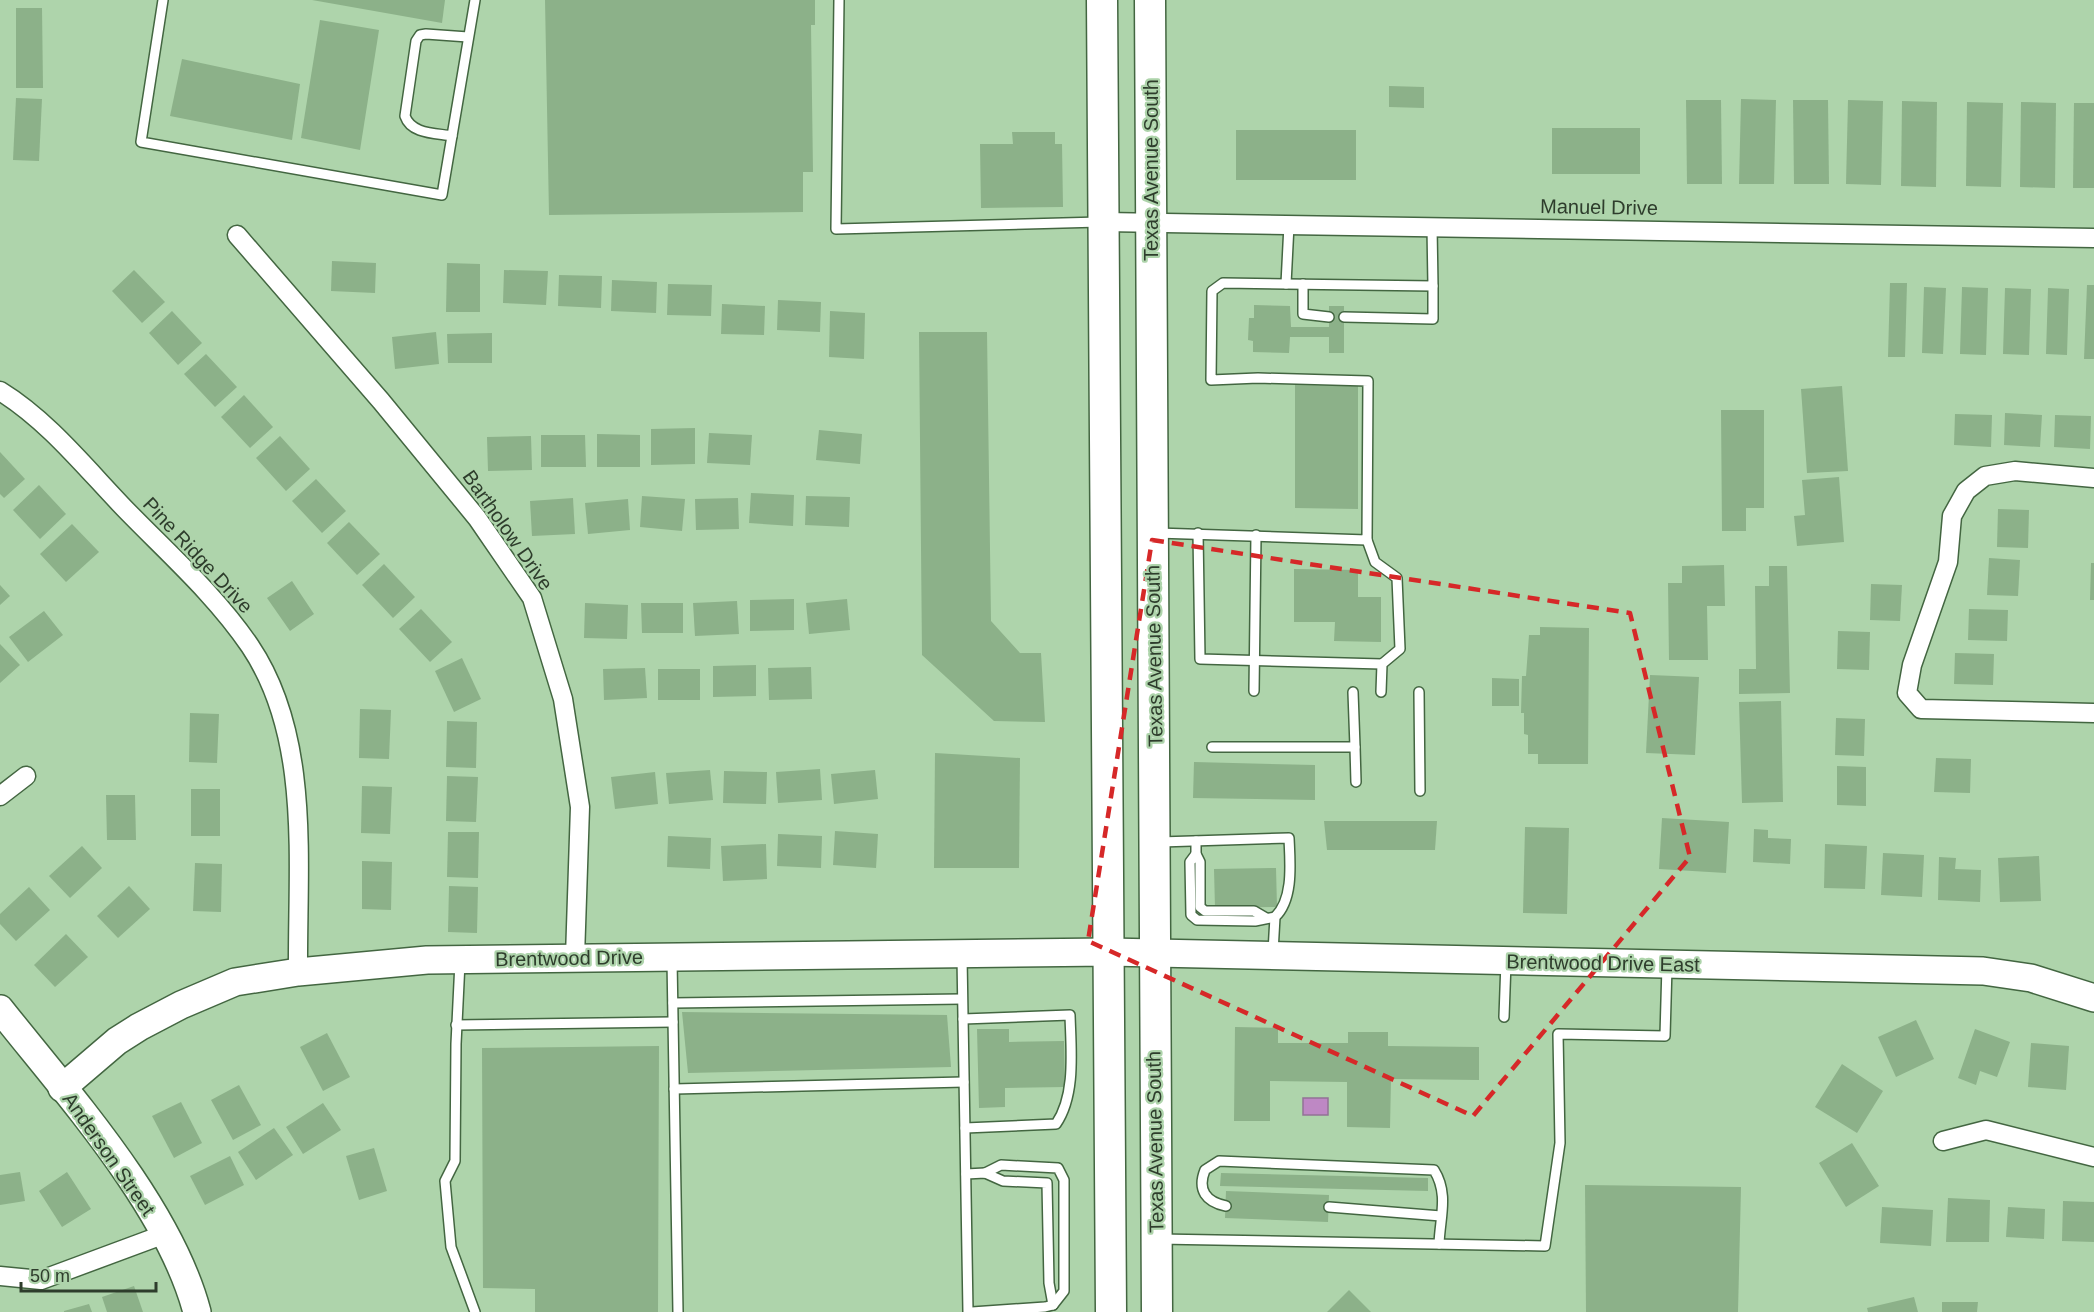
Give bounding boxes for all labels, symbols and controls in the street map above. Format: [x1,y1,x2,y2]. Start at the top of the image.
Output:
street label: Texas Avenue South [1140,79,1162,261]
street label: Manuel Drive [1540,195,1658,219]
street label: Bartholow Drive [459,466,557,594]
street label: Pine Ridge Drive [139,493,257,617]
street label: Texas Avenue South [1141,565,1167,747]
street label: Brentwood Drive [495,946,643,970]
street label: Brentwood Drive East [1506,950,1700,976]
street label: Texas Avenue South [1142,1051,1168,1233]
street label: Anderson Street [59,1088,160,1220]
scale bar [21,1255,156,1293]
text: 50 m [30,1266,70,1286]

